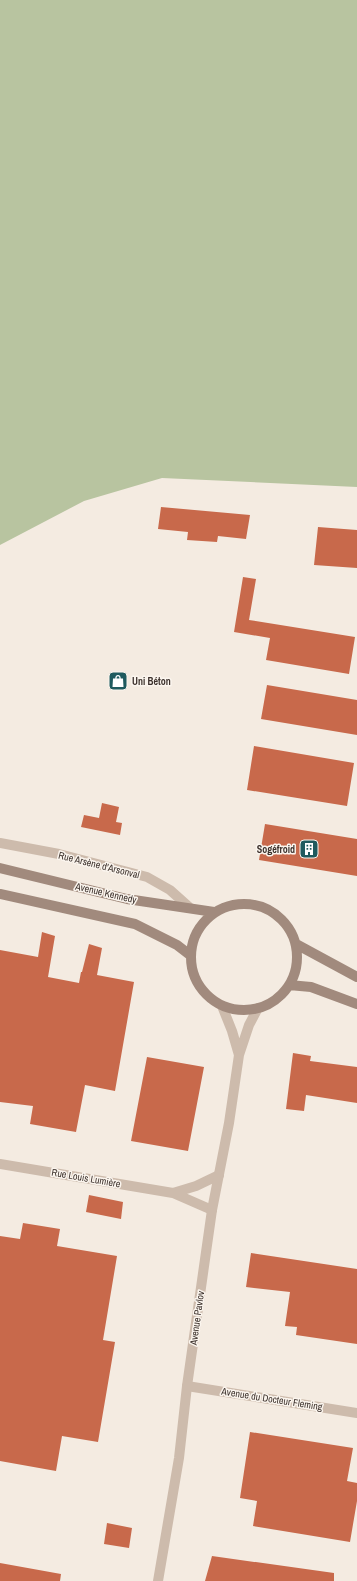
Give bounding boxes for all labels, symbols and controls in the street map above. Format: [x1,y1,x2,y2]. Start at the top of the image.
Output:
shop icon: Uni Béton [107,670,129,692]
place label: Uni Béton [132,675,171,688]
building icon: Sogéfroid [298,838,320,860]
place label: Sogéfroid [257,843,295,856]
street label: Rue Arsène d'Arsonval [57,849,141,881]
street label: Avenue Kennedy [73,879,139,907]
street label: Rue Louis Lumière [51,1166,122,1191]
street label: Avenue Pavlov [187,1289,207,1347]
street label: Avenue du Docteur Fleming [220,1384,324,1413]

